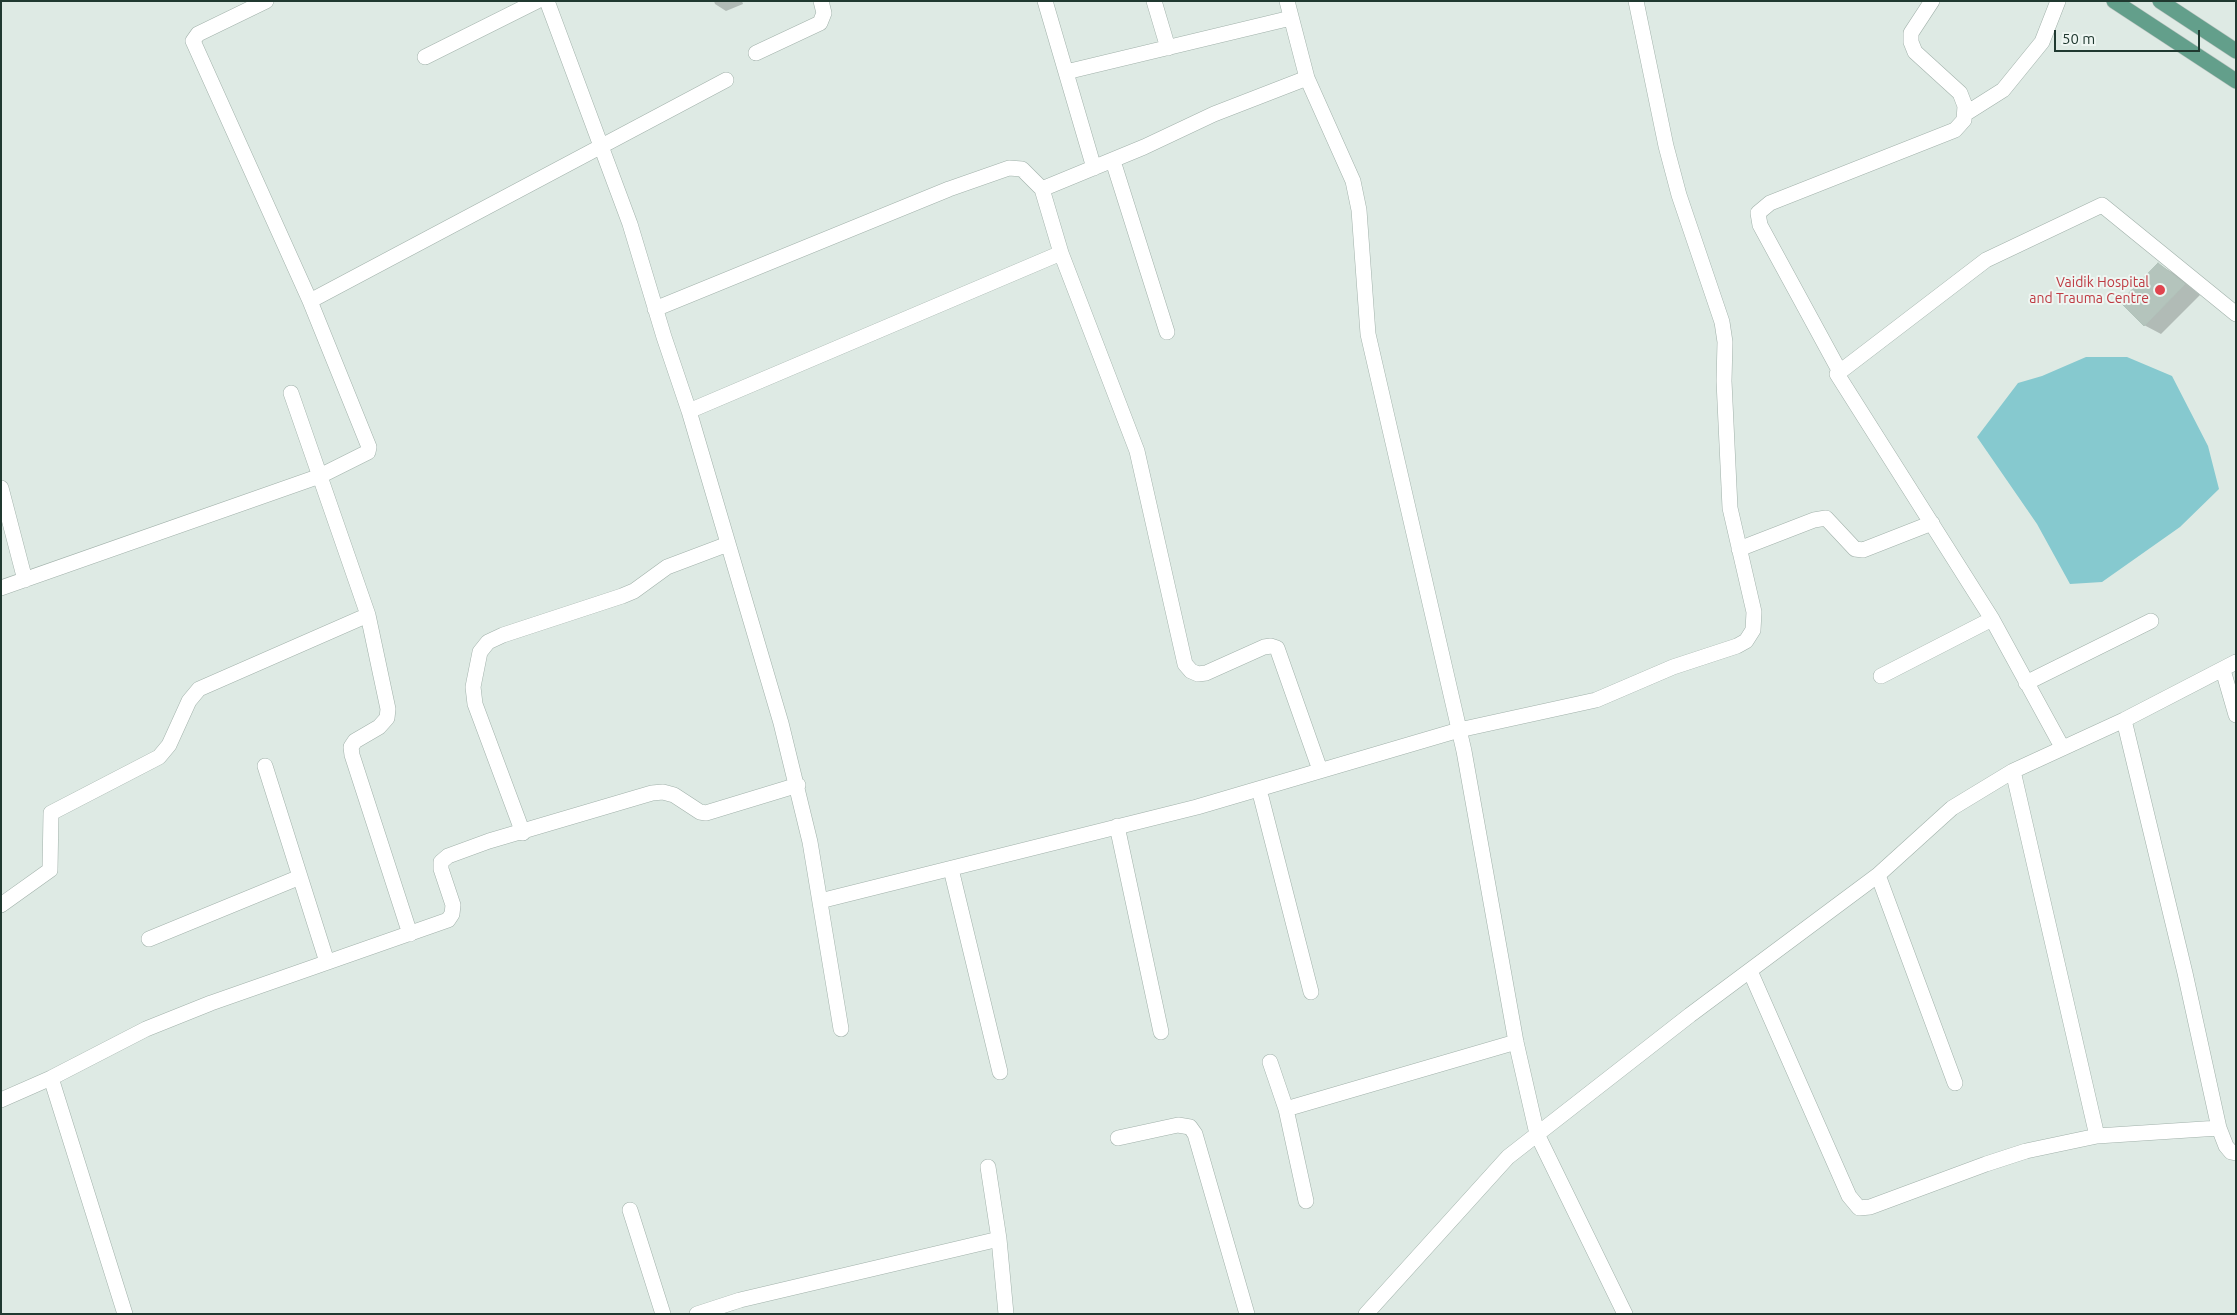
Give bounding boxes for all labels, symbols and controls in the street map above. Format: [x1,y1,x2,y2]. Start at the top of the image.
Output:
scale bar [2057,20,2203,52]
text: 50 m [2062,30,2095,47]
place label: Vaidik Hospital and Trauma Centre [2029,274,2149,306]
marker: Vaidik Hospital and Trauma Centre [2153,283,2167,297]

